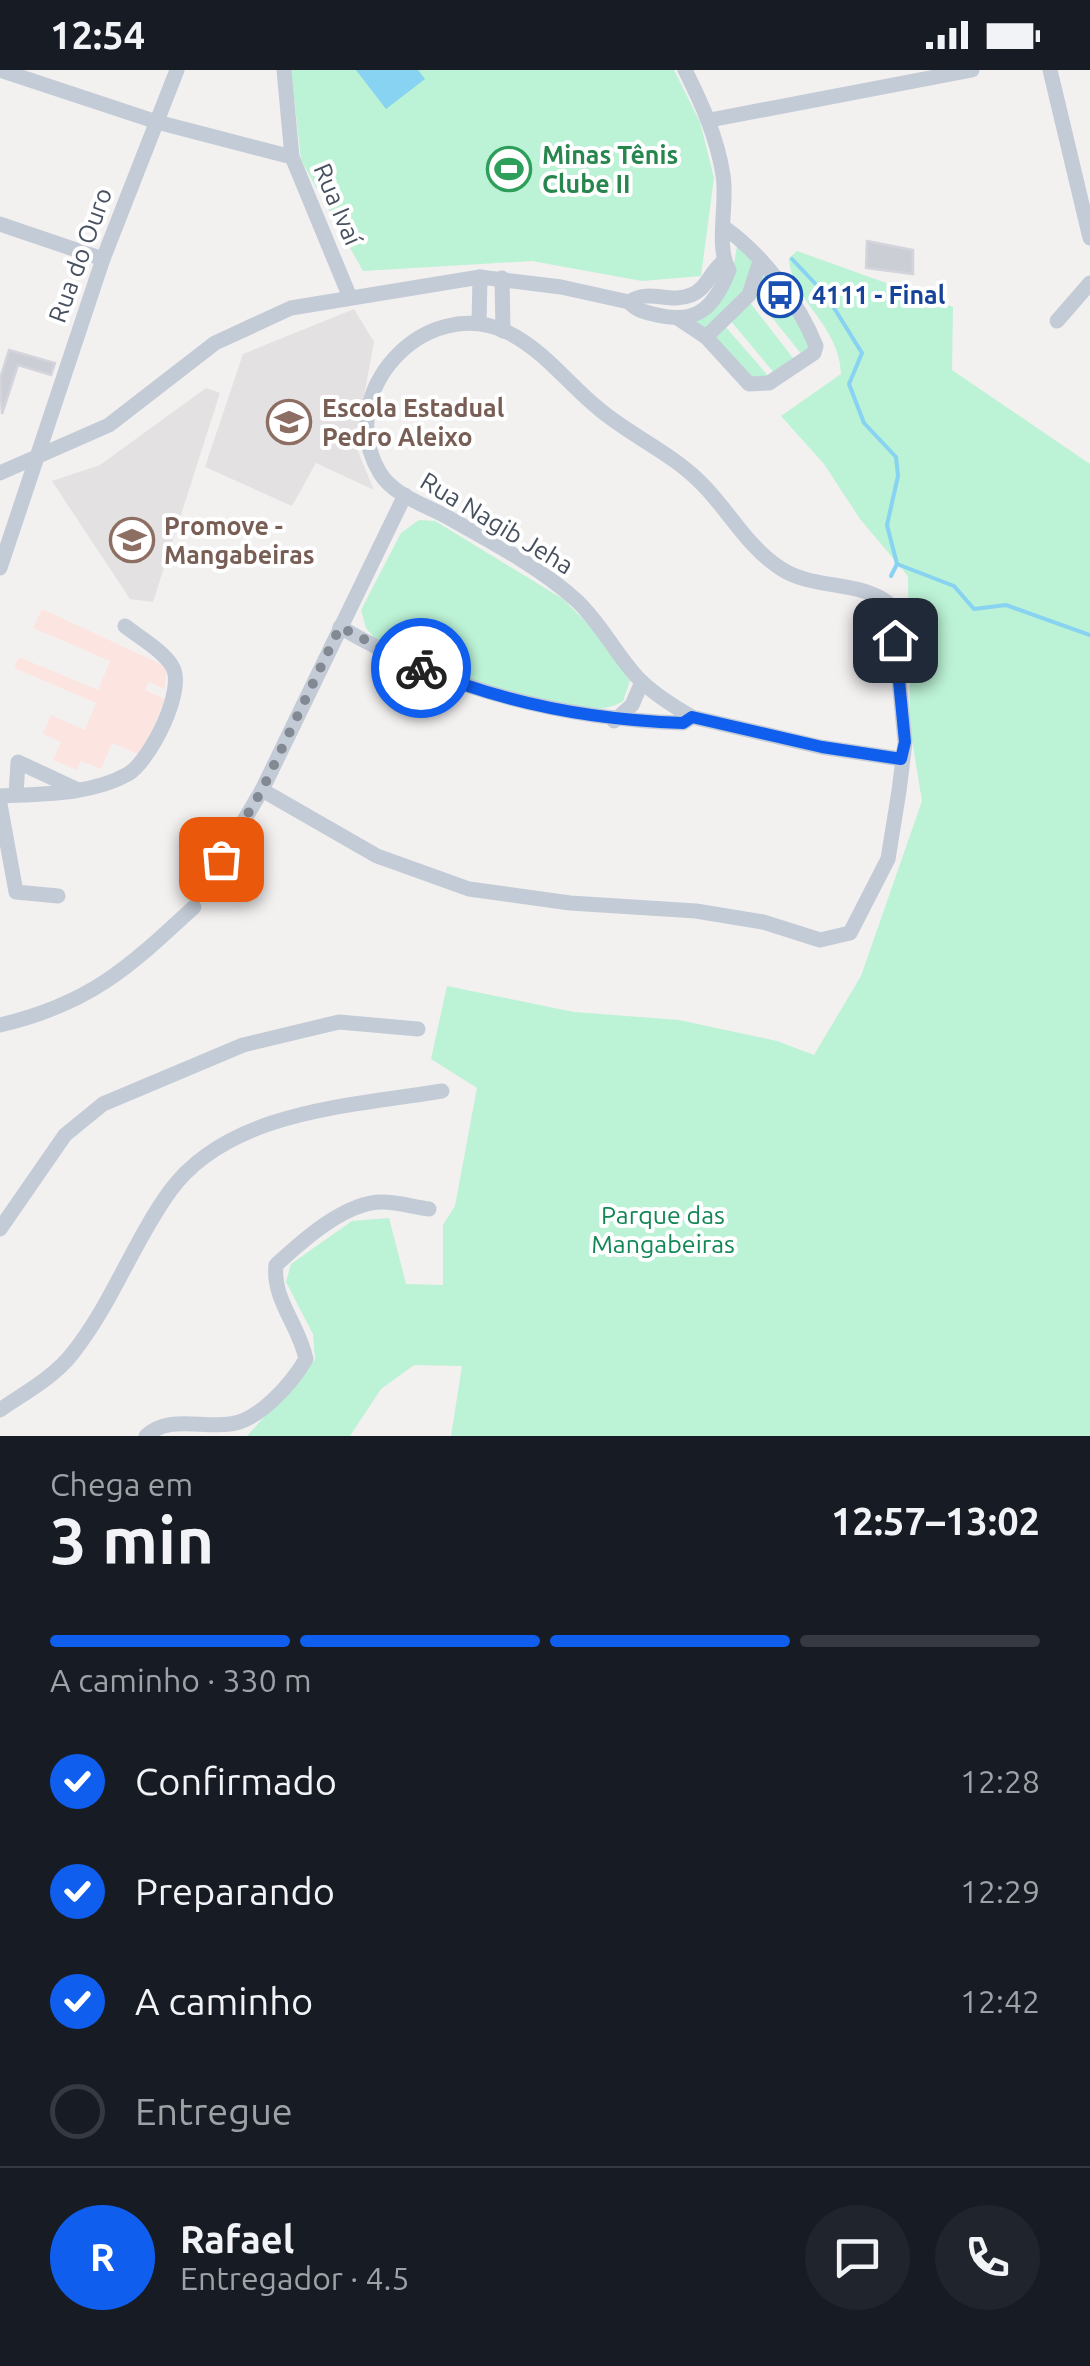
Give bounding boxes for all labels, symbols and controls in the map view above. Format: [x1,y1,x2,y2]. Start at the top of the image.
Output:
text: 12:54 [50,14,145,56]
place label: Minas Tênis Clube II [542,141,678,198]
sports icon: Minas Tênis Clube II [486,146,532,192]
street label: Rua Ivaí [308,159,368,250]
street label: Rua do Ouro [43,184,117,326]
bus stop icon: 4111 - Final [757,272,803,318]
place label: 4111 - Final [812,281,946,309]
place label: Escola Estadual Pedro Aleixo [322,394,505,451]
school or university icon: Escola Estadual Pedro Aleixo [266,399,312,445]
street label: Rua Nagib Jeha [416,466,578,580]
place label: Promove - Mangabeiras [164,512,315,569]
school or university icon: Promove - Mangabeiras [109,517,155,563]
pin [853,598,938,683]
icon: home [868,613,923,668]
courier [371,618,471,718]
icon: bike [394,641,449,696]
pin [179,817,264,902]
icon: bag [194,832,249,887]
park label: Parque das Mangabeiras [591,1201,735,1258]
text: Chega em [50,1466,193,1502]
text: 12:57–13:02 [831,1500,1040,1542]
text: 3 min [50,1503,214,1576]
text: A caminho · 330 m [50,1662,312,1698]
icon: check [50,1754,105,1809]
text: Confirmado [135,1760,337,1802]
text: 12:28 [960,1763,1040,1799]
icon: check [50,1864,105,1919]
text: Preparando [135,1870,335,1912]
text: 12:29 [960,1873,1040,1909]
icon: check [50,1974,105,2029]
text: A caminho [135,1980,313,2022]
text: 12:42 [960,1983,1040,2019]
text: Entregue [135,2090,293,2132]
button: chat [805,2205,910,2310]
button: phone [935,2205,1040,2310]
text: Rafael [180,2218,294,2260]
text: R [90,2236,115,2278]
text: Entregador · 4.5 [180,2260,409,2296]

